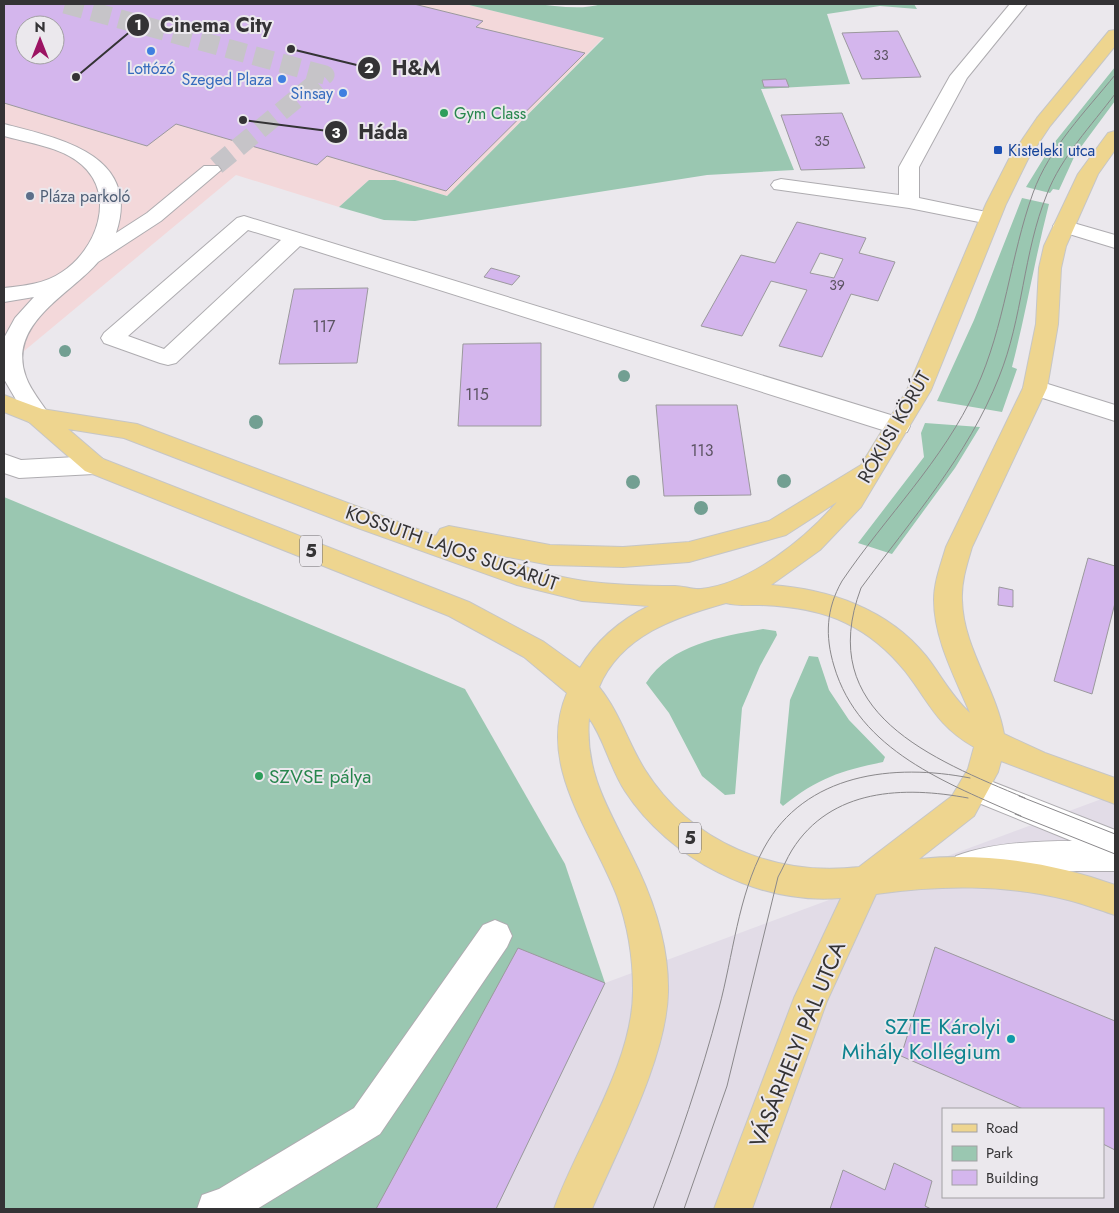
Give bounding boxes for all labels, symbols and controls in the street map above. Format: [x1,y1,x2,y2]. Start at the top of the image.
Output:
callout: Cinema City [125,8,282,43]
text: Cinema City [160,11,273,40]
text: 1 [134,14,142,36]
north arrow [15,15,65,65]
text: N [34,17,46,37]
marker: Lottózó [145,45,157,57]
house number: 33 [873,45,889,65]
callout: H&M [357,51,450,86]
text: H&M [392,54,440,83]
place label: Lottózó [127,57,175,80]
text: 2 [364,57,374,79]
place label: Szeged Plaza [181,68,272,91]
marker: Szeged Plaza [276,73,288,85]
place label: Sinsay [291,82,334,105]
marker: Sinsay [337,87,349,99]
place label: Gym Class [454,102,526,125]
marker: Gym Class [438,107,450,119]
callout: Háda [324,115,418,150]
text: Háda [358,118,408,147]
text: 3 [331,122,341,144]
house number: 35 [814,131,830,151]
place label: Kisteleki utca [1008,139,1095,162]
marker: Kisteleki utca [992,144,1004,156]
place label: Pláza parkoló [40,185,131,208]
marker: Pláza parkoló [24,190,36,202]
house number: 39 [829,275,845,295]
house number: 117 [313,315,336,338]
street label: RÓKUSI KÖRÚT [851,366,937,488]
house number: 115 [465,383,489,406]
house number: 113 [690,439,714,462]
street label: KOSSUTH LAJOS SUGÁRÚT [342,499,562,597]
road number: 5 [300,536,322,566]
place label: SZVSE pálya [269,763,371,790]
marker: SZVSE pálya [253,770,265,782]
road number: 5 [679,822,701,854]
street label: VÁSÁRHELYI PÁL UTCA [741,936,853,1152]
place label: SZTE Károlyi Mihály Kollégium [842,1010,1001,1067]
marker: SZTE Károlyi Mihály Kollégium [1005,1033,1017,1045]
legend [942,1108,1104,1198]
text: Road [986,1117,1018,1139]
text: Park [986,1142,1013,1164]
text: Building [986,1167,1038,1189]

